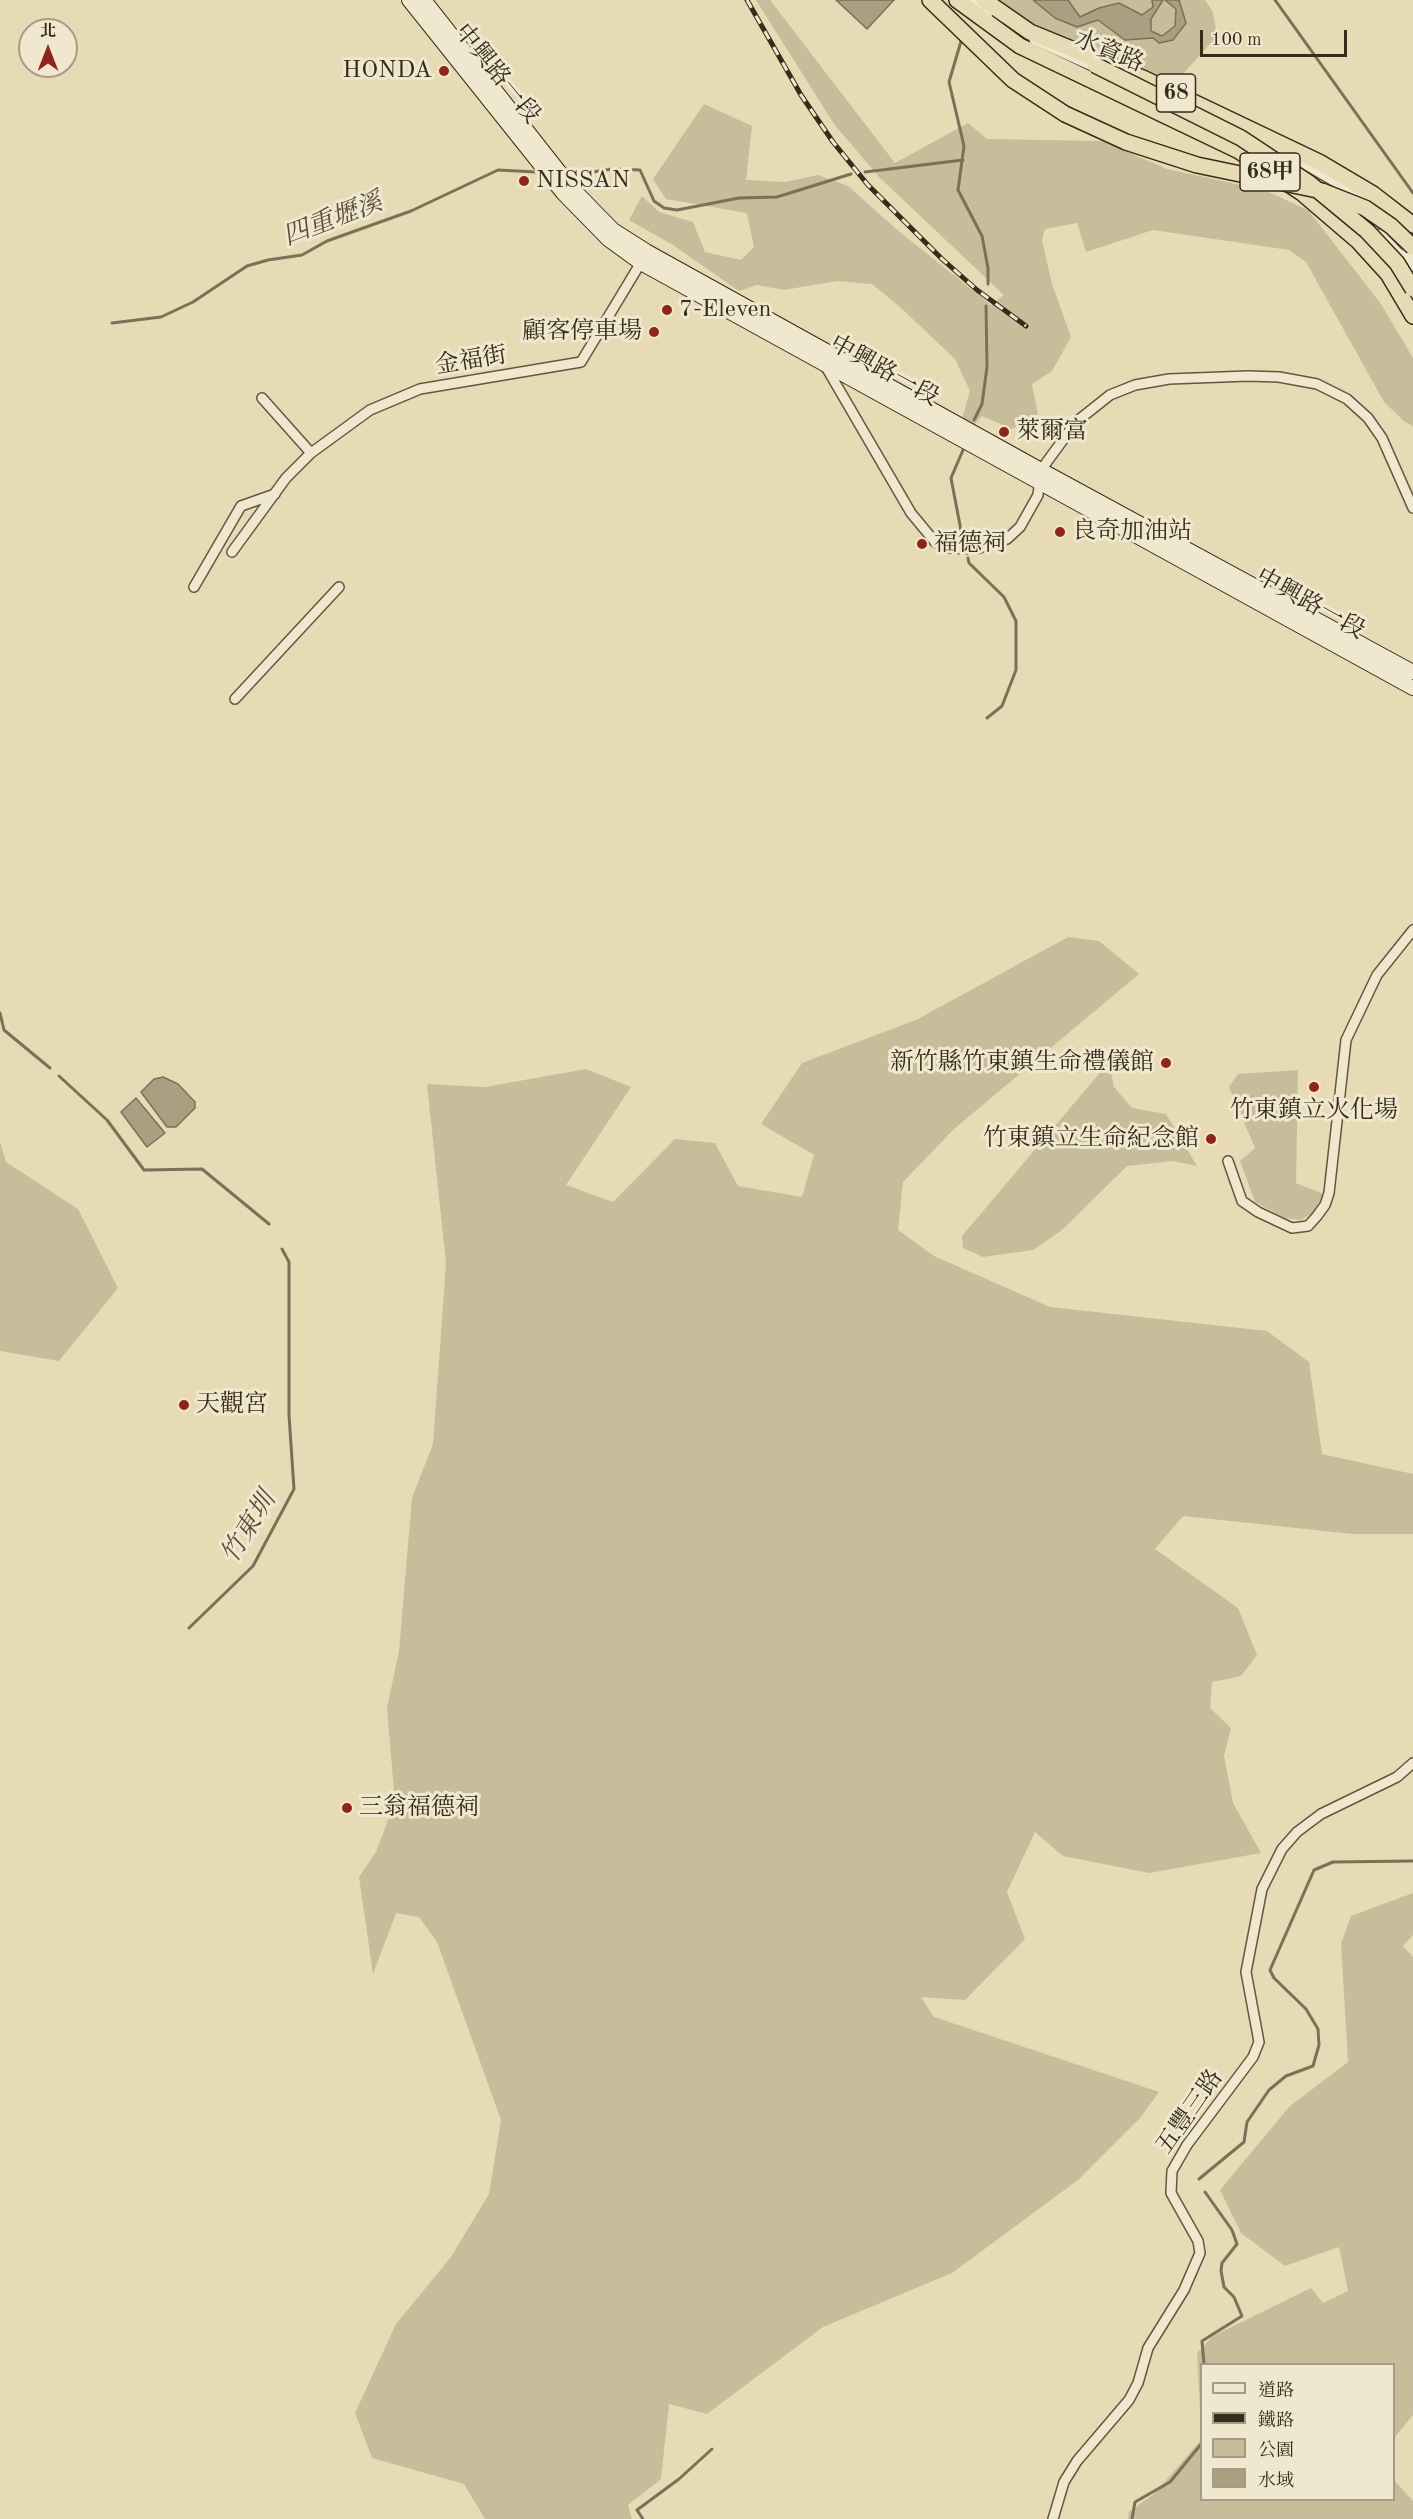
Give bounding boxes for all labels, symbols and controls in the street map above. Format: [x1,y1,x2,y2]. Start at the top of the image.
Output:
north arrow [18,18,78,78]
street label: 中興路一段 [448,18,546,130]
scale bar [1203,18,1350,56]
text: 北 [40,24,56,40]
street label: 水資路 [1070,25,1148,79]
text: 100 m [1211,31,1262,49]
place label: HONDA [342,57,432,85]
marker: HONDA [437,64,451,78]
road number: 68 [1156,74,1196,112]
road number: 68甲 [1240,153,1300,191]
place label: NISSAN [536,167,630,195]
marker: NISSAN [517,174,531,188]
water label: 四重壢溪 [279,187,387,253]
place label: 7-Eleven [679,296,771,324]
marker: 7-Eleven [660,303,674,317]
place label: 顧客停車場 [522,318,642,346]
marker: 顧客停車場 [647,325,661,339]
street label: 中興路一段 [825,329,943,413]
street label: 金福街 [433,341,509,381]
place label: 萊爾富 [1016,418,1088,446]
marker: 萊爾富 [997,425,1011,439]
place label: 良奇加油站 [1072,518,1192,546]
marker: 良奇加油站 [1053,525,1067,539]
place label: 福德祠 [934,530,1006,558]
marker: 福德祠 [915,537,929,551]
street label: 中興路一段 [1251,562,1369,646]
place label: 新竹縣竹東鎮生命禮儀館 [890,1049,1154,1077]
marker: 新竹縣竹東鎮生命禮儀館 [1159,1056,1173,1070]
marker: 竹東鎮立火化場 [1307,1080,1321,1094]
place label: 竹東鎮立火化場 [1230,1097,1398,1125]
place label: 竹東鎮立生命紀念館 [983,1125,1199,1153]
marker: 竹東鎮立生命紀念館 [1204,1132,1218,1146]
place label: 天觀宮 [196,1391,268,1419]
marker: 天觀宮 [177,1398,191,1412]
water label: 竹東圳 [215,1487,283,1569]
place label: 三翁福德祠 [359,1794,479,1822]
marker: 三翁福德祠 [340,1801,354,1815]
street label: 五豐三路 [1151,2064,1229,2160]
legend [1200,2363,1395,2501]
text: 道路 [1258,2382,1294,2400]
text: 鐵路 [1258,2412,1294,2430]
text: 公園 [1258,2442,1294,2460]
text: 水域 [1258,2472,1294,2490]

